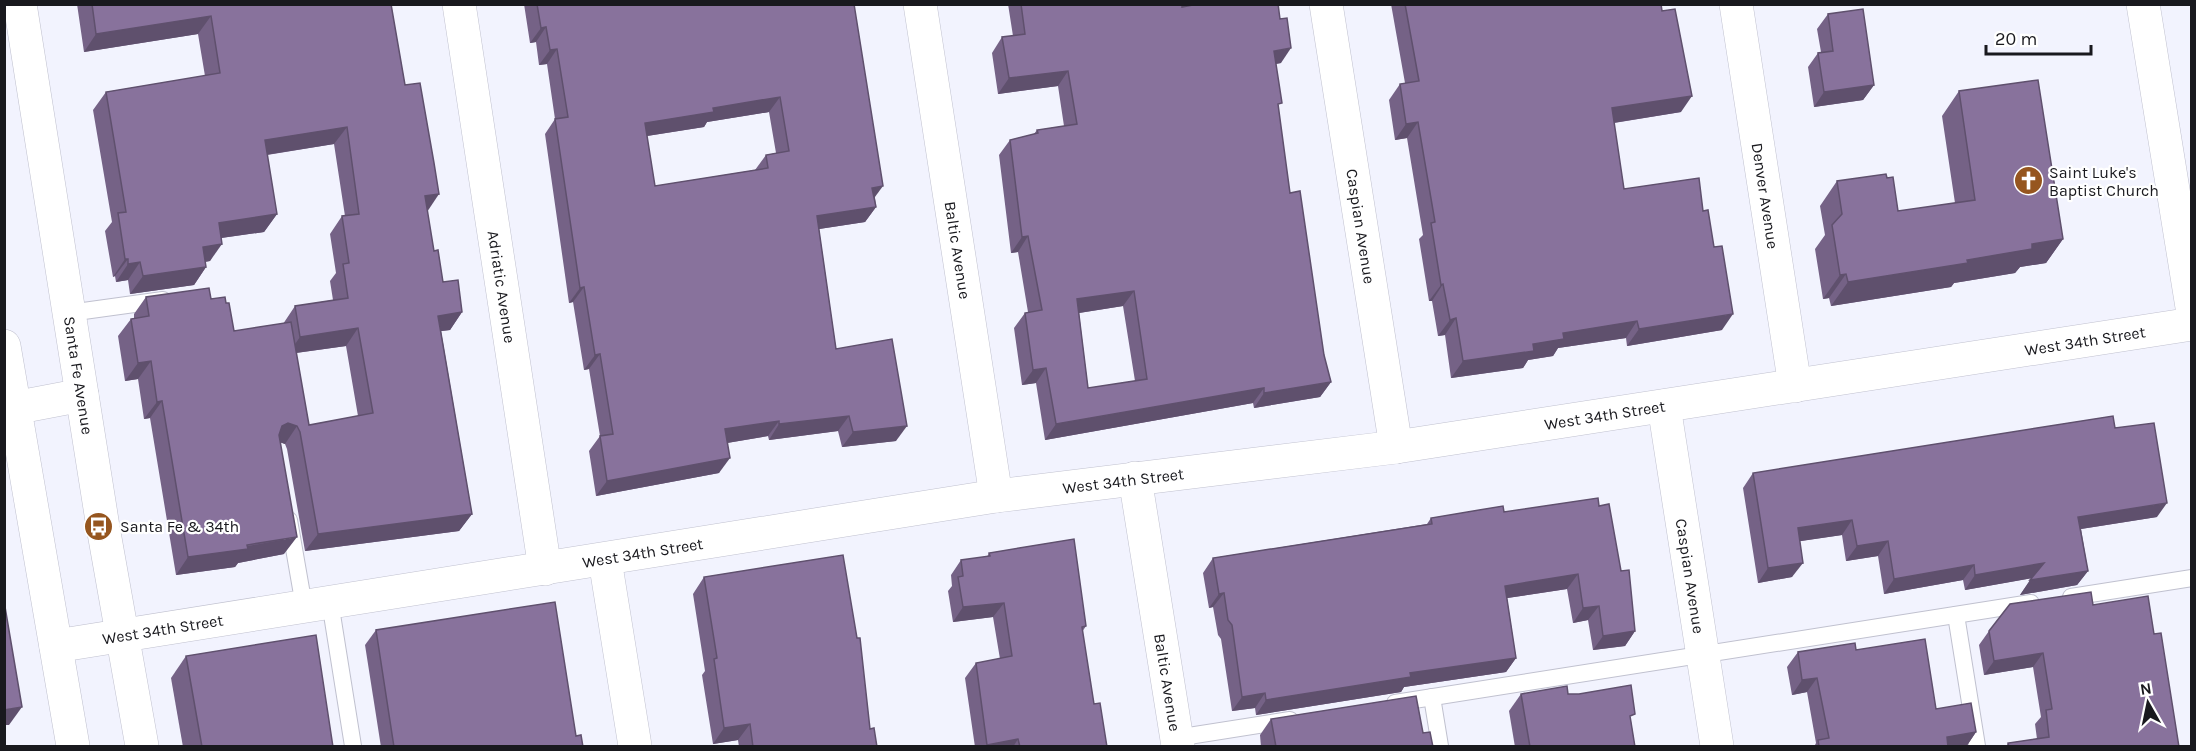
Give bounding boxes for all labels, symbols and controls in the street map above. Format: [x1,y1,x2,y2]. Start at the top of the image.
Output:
scale bar [1986,18,2091,56]
text: 20 m [1995,28,2037,50]
street label: Denver Avenue [1748,141,1783,250]
place label: Saint Luke's Baptist Church [2049,163,2159,200]
church icon: Saint Luke's Baptist Church [2012,165,2044,197]
street label: Caspian Avenue [1343,167,1380,285]
street label: Baltic Avenue [941,200,975,300]
street label: Adriatic Avenue [484,229,520,344]
street label: Santa Fe Avenue [60,315,98,436]
street label: West 34th Street [2023,322,2147,359]
street label: West 34th Street [1543,396,1666,433]
street label: West 34th Street [1061,464,1185,497]
bus stop icon: Santa Fe & 34th [83,510,115,542]
place label: Santa Fe & 34th [120,517,239,536]
street label: Caspian Avenue [1672,517,1709,635]
street label: West 34th Street [581,533,704,571]
street label: West 34th Street [101,610,224,648]
street label: Baltic Avenue [1151,632,1185,733]
north arrow [2118,673,2178,733]
text: N [2139,678,2153,699]

